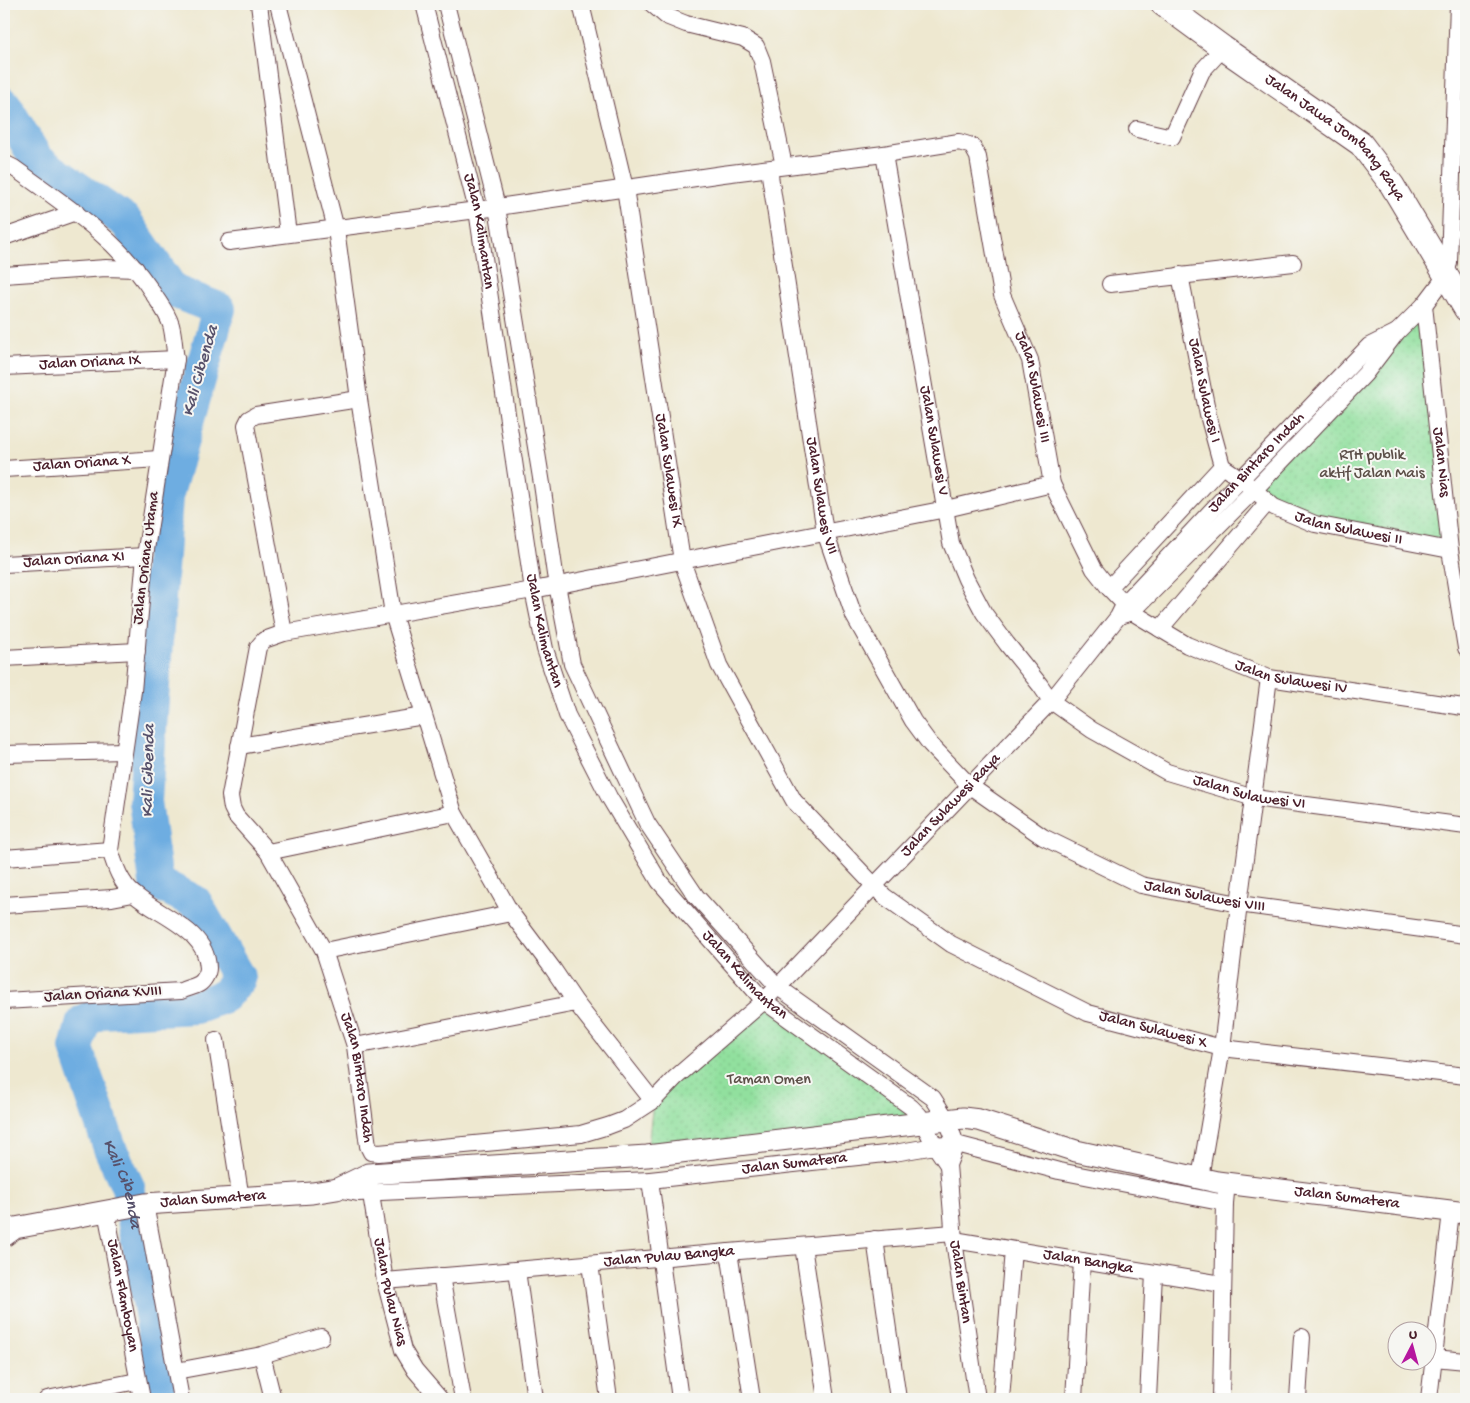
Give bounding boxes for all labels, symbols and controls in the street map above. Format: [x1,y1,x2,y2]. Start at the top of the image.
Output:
street label: Jalan Jawa Jombang Raya [1261,70,1409,205]
street label: Jalan Kalimantan [459,172,498,291]
water label: Kali Cibenda [178,322,224,419]
street label: Jalan Sulawesi III [1009,329,1054,444]
street label: Jalan Sulawesi I [1183,337,1225,445]
street label: Jalan Oriana IX [39,351,142,375]
street label: Jalan Sulawesi V [915,384,952,497]
street label: Jalan Bintaro Indah [1204,408,1310,517]
street label: Jalan Sulawesi IX [650,412,686,529]
street label: Jalan Nias [1428,426,1454,499]
street label: Jalan Sulawesi VII [801,436,842,557]
park label: RTH publik aktif Jalan Mais [1319,447,1426,484]
street label: Jalan Oriana X [32,451,132,477]
street label: Jalan Oriana Utama [129,489,165,626]
street label: Jalan Sulawesi II [1292,507,1404,550]
street label: Jalan Oriana XI [23,548,125,572]
street label: Jalan Kalimantan [521,573,567,691]
street label: Jalan Sulawesi IV [1232,656,1349,699]
water label: Kali Cibenda [138,723,160,818]
street label: Jalan Sulawesi Raya [897,749,1006,861]
street label: Jalan Sulawesi VI [1191,771,1307,814]
street label: Jalan Sulawesi VIII [1142,876,1266,917]
street label: Jalan Kalimantan [697,927,791,1024]
street label: Jalan Oriana XVIII [44,982,162,1008]
street label: Jalan Sulawesi X [1097,1007,1209,1053]
street label: Jalan Bintaro Indah [335,1010,377,1144]
park label: Taman Omen [726,1071,811,1090]
water label: Kali Cibenda [97,1136,146,1231]
street label: Jalan Sumatera [741,1149,849,1179]
street label: Jalan Sumatera [1293,1182,1402,1214]
street label: Jalan Sumatera [160,1186,268,1212]
street label: Jalan Pulau Nias [369,1237,411,1349]
street label: Jalan Flamboyan [102,1238,142,1354]
street label: Jalan Bintan [945,1239,975,1325]
street label: Jalan Pulau Bangka [603,1242,736,1272]
street label: Jalan Bangka [1042,1245,1136,1279]
north arrow [1388,1320,1438,1370]
text: U [1408,1327,1418,1344]

